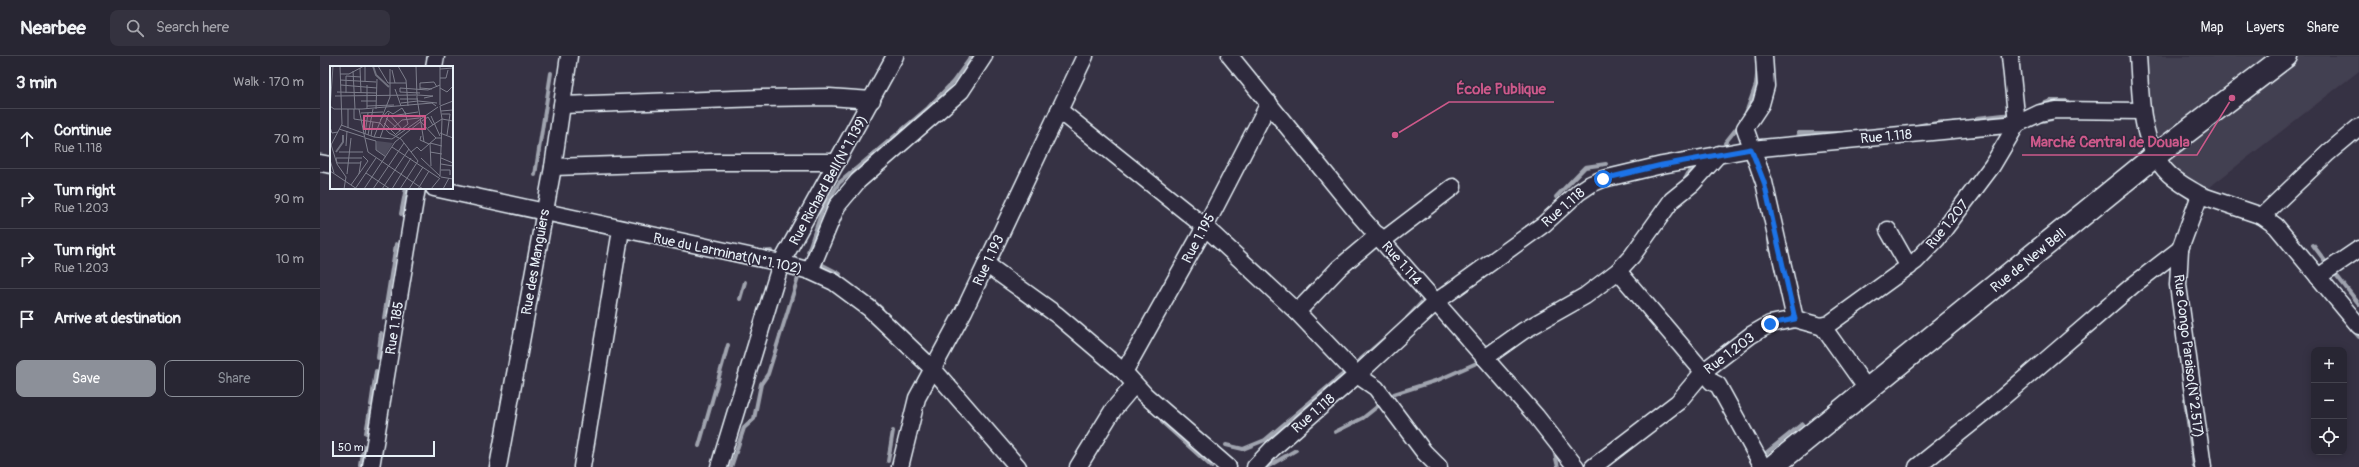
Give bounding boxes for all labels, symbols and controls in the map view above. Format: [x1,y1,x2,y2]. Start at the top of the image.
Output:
search box [110,10,390,46]
text: Nearbee [20,16,86,40]
icon: search [124,17,146,39]
text: Search here [156,18,229,37]
text: Map [2201,19,2224,36]
text: Layers [2246,19,2284,36]
text: Share [2306,19,2339,36]
inset map [330,66,453,189]
text: 3 min [16,72,57,93]
text: Walk · 170 m [233,74,304,90]
callout: École Publique [1449,75,1554,102]
text: École Publique [1456,80,1546,99]
street label: Rue Richard Bell(N°1.139) [786,112,871,248]
text: Continue [54,121,112,140]
street label: Rue 1.118 [1860,126,1913,147]
icon: ahead [16,128,38,150]
callout: Marché Central de Douala [2022,128,2197,155]
text: 70 m [274,131,304,147]
text: Marché Central de Douala [2030,133,2190,152]
text: Rue 1.118 [54,140,102,156]
route start [1594,170,1612,188]
text: Turn right [54,181,115,200]
street label: Rue 1.118 [1538,184,1588,231]
icon: right [16,188,38,210]
text: 90 m [274,191,304,207]
street label: Rue 1.207 [1922,196,1973,252]
text: Rue 1.203 [54,200,109,216]
street label: Rue des Manguiers [518,207,553,316]
street label: Rue 1.195 [1178,210,1219,266]
street label: Rue de New Bell [1987,225,2070,296]
street label: Rue du Larminat(N°1.102) [652,229,804,278]
street label: Rue 1.193 [969,232,1008,288]
street label: Rue 1.114 [1378,238,1425,289]
text: Turn right [54,241,115,260]
icon: right [16,248,38,270]
text: 10 m [276,251,304,267]
text: Rue 1.203 [54,260,109,276]
street label: Rue Congo Paraiso(N°2.517) [2170,273,2207,439]
street label: Rue 1.185 [382,300,407,356]
icon: arrive [16,308,38,330]
text: Arrive at destination [54,309,181,328]
route end [1761,315,1779,333]
street label: Rue 1.203 [1701,329,1758,378]
map controls [2311,347,2347,455]
button: + [2311,347,2347,383]
button: Save [16,360,156,397]
button: Share [164,360,304,397]
button: − [2311,383,2347,419]
street label: Rue 1.118 [1288,390,1338,437]
button: locate [2311,419,2347,455]
scale bar [332,439,435,458]
text: 50 m [338,441,364,454]

